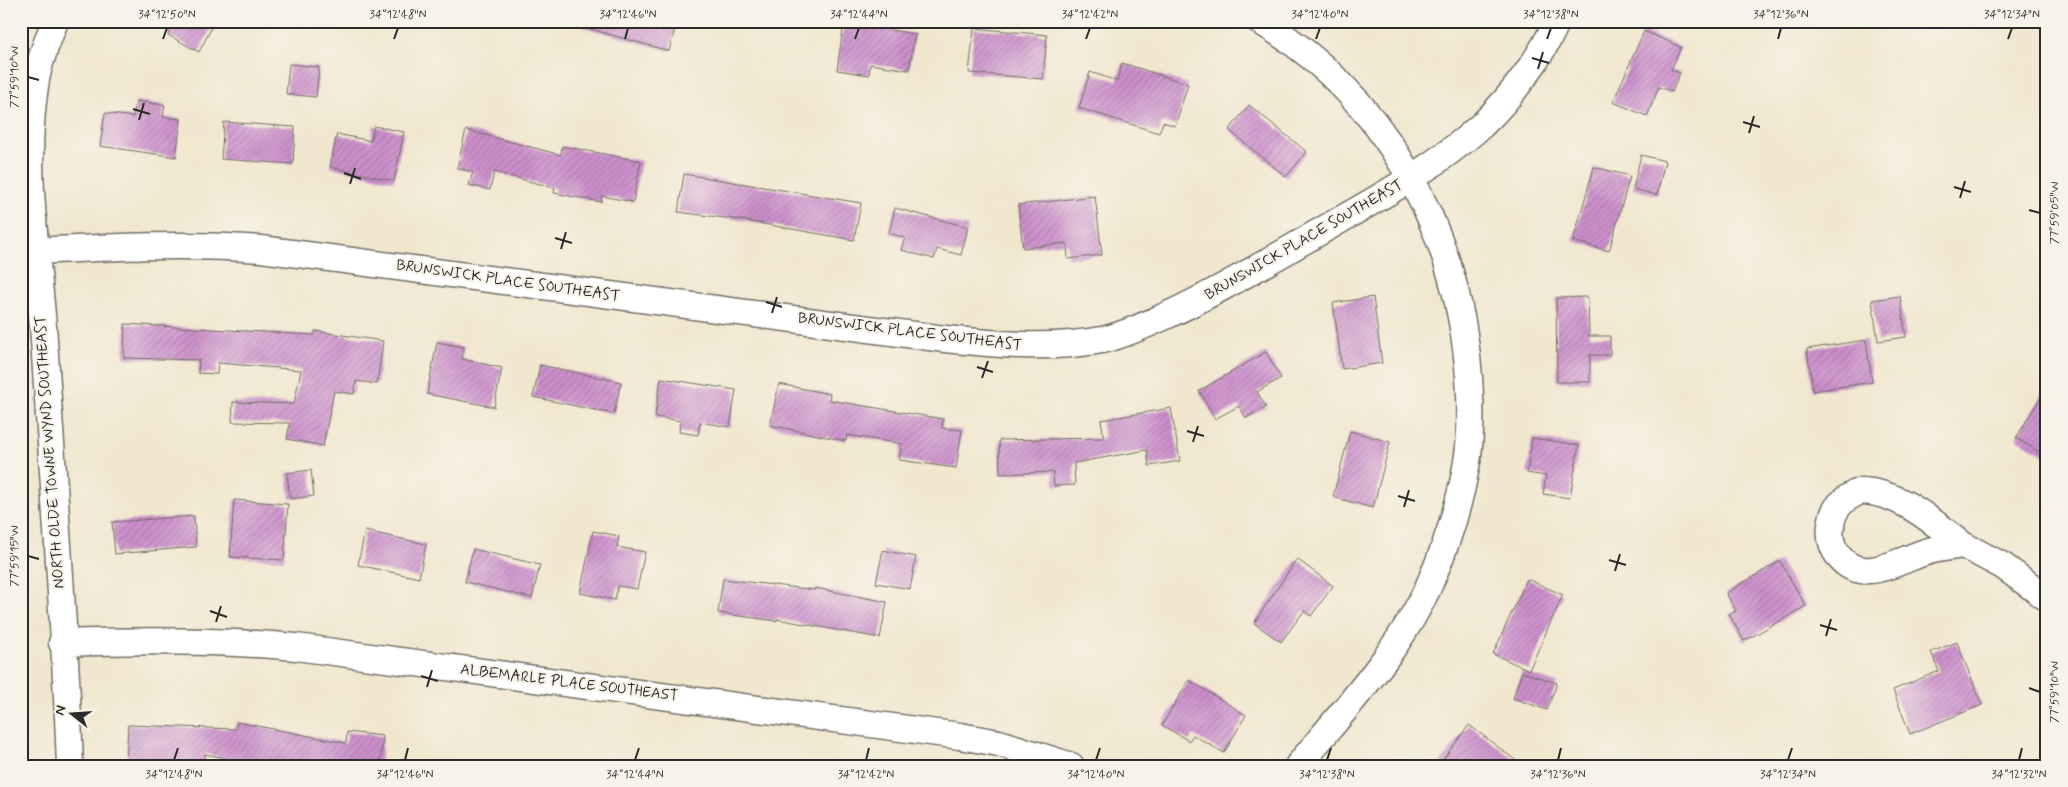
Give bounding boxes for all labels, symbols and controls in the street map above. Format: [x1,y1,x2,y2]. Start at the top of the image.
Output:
text: 34°12'50"N [138,7,196,23]
text: 34°12'48"N [370,7,426,23]
text: 34°12'46"N [600,7,657,23]
text: 34°12'44"N [830,7,888,23]
text: 34°12'42"N [1062,7,1118,23]
text: 34°12'40"N [1291,7,1349,23]
text: 34°12'38"N [1523,7,1579,23]
text: 34°12'36"N [1753,7,1809,23]
text: 34°12'34"N [1984,7,2040,23]
text: 77°59'10"W [7,46,23,108]
street label: BRUNSWICK PLACE SOUTHEAST [1201,175,1407,305]
text: 77°59'05"W [2047,182,2063,244]
street label: BRUNSWICK PLACE SOUTHEAST [395,255,621,307]
street label: BRUNSWICK PLACE SOUTHEAST [797,308,1023,356]
street label: NORTH OLDE TOWNE WYND SOUTHEAST [30,315,70,589]
text: 77°59'15"W [7,525,23,587]
street label: ALBEMARLE PLACE SOUTHEAST [459,660,679,706]
text: 77°59'10"W [2047,661,2063,723]
north arrow [48,690,98,740]
text: N [51,703,70,718]
text: 34°12'48"N [146,767,202,783]
text: 34°12'46"N [377,767,434,783]
text: 34°12'44"N [606,767,664,783]
text: 34°12'42"N [838,767,894,783]
text: 34°12'40"N [1067,767,1125,783]
text: 34°12'38"N [1299,767,1355,783]
text: 34°12'36"N [1530,767,1586,783]
text: 34°12'34"N [1760,767,1816,783]
text: 34°12'32"N [1991,767,2047,783]

